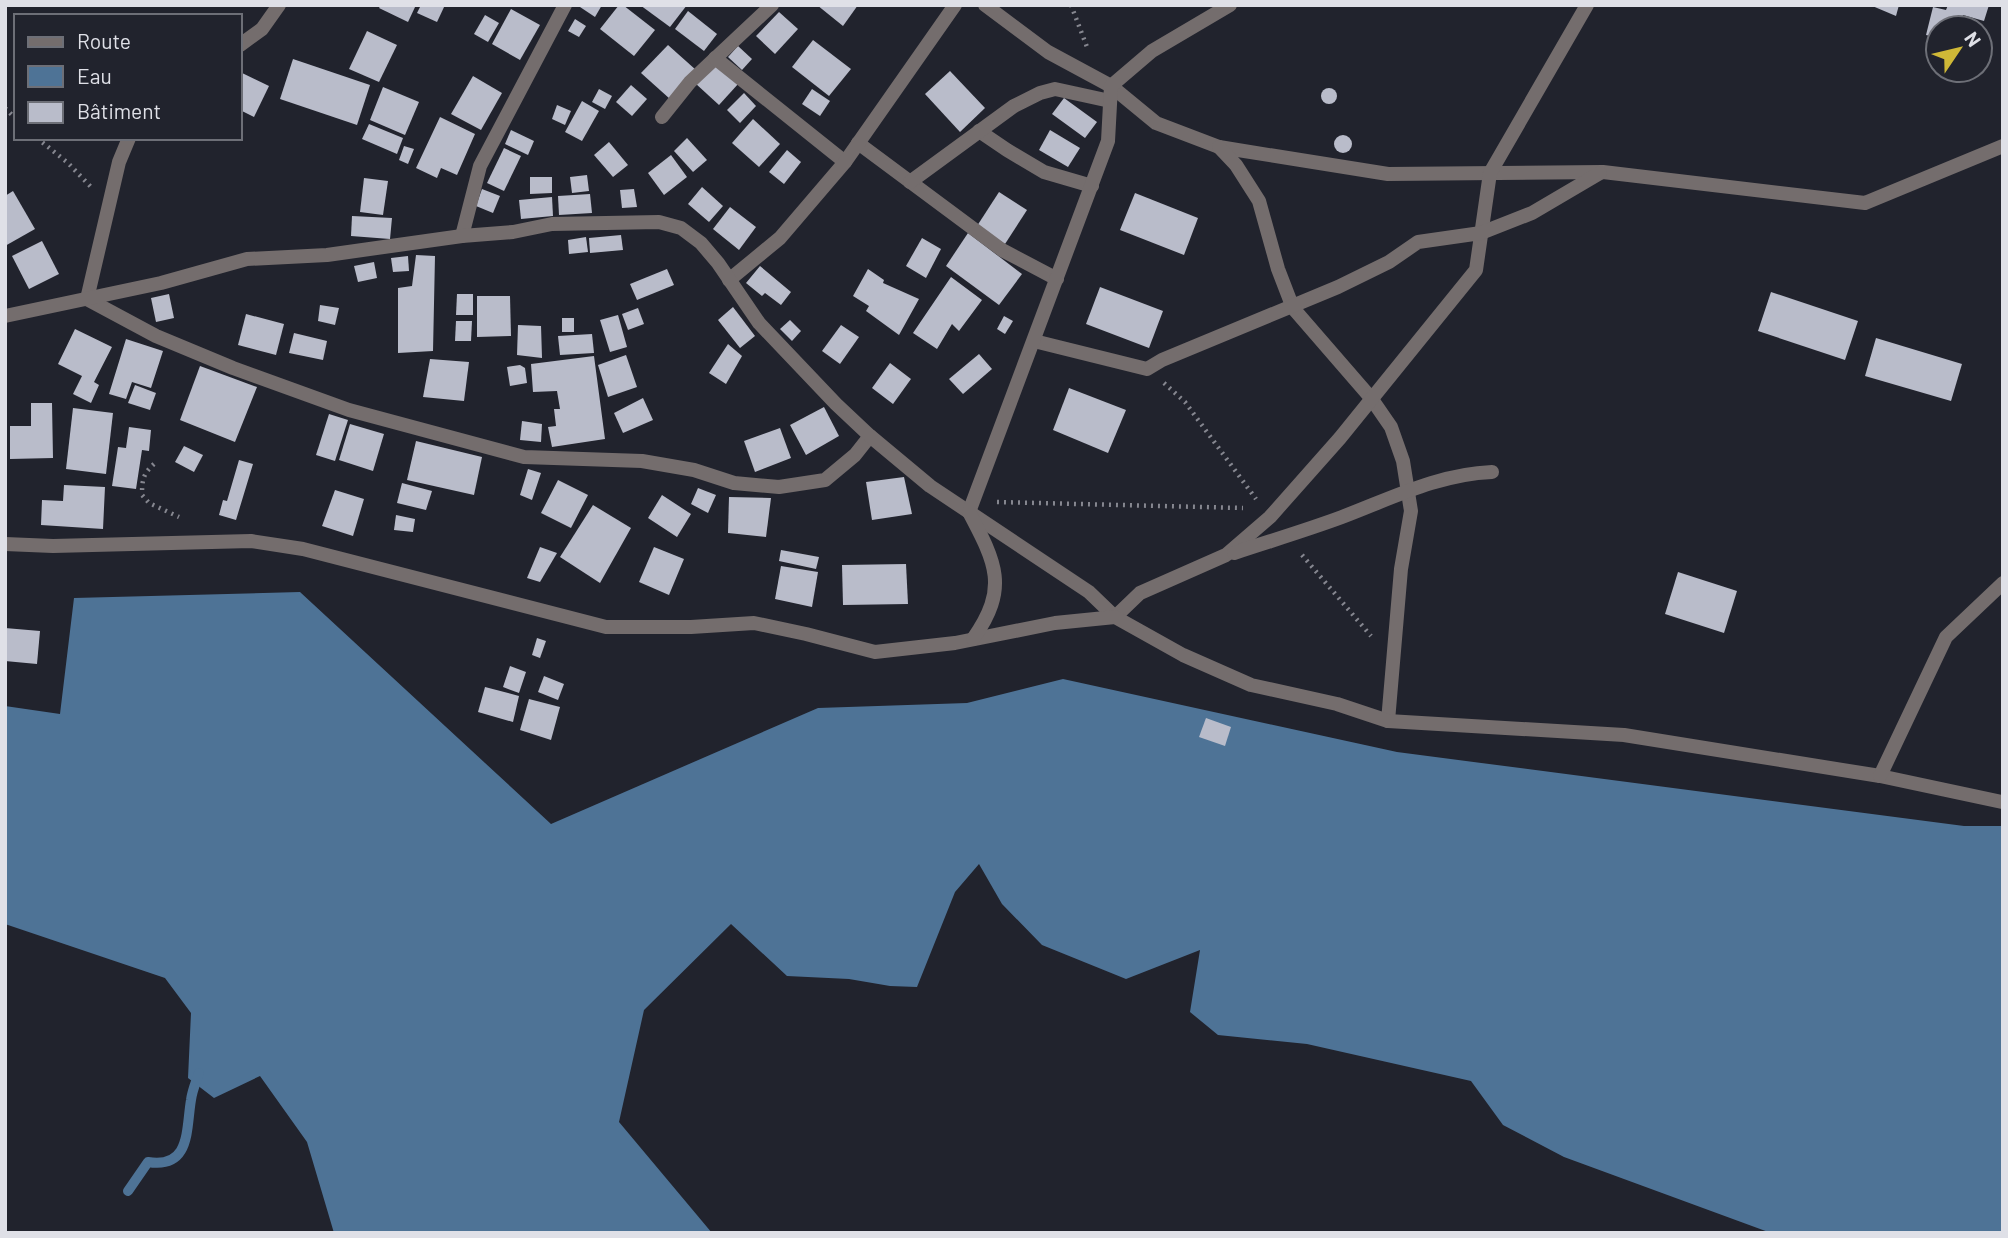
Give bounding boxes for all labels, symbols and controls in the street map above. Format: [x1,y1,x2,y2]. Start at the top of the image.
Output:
legend [14,14,242,140]
north arrow [1924,14,1994,84]
text: N [1960,27,1986,51]
text: Route [77,28,131,53]
text: Eau [77,63,112,88]
text: Bâtiment [77,98,161,123]

